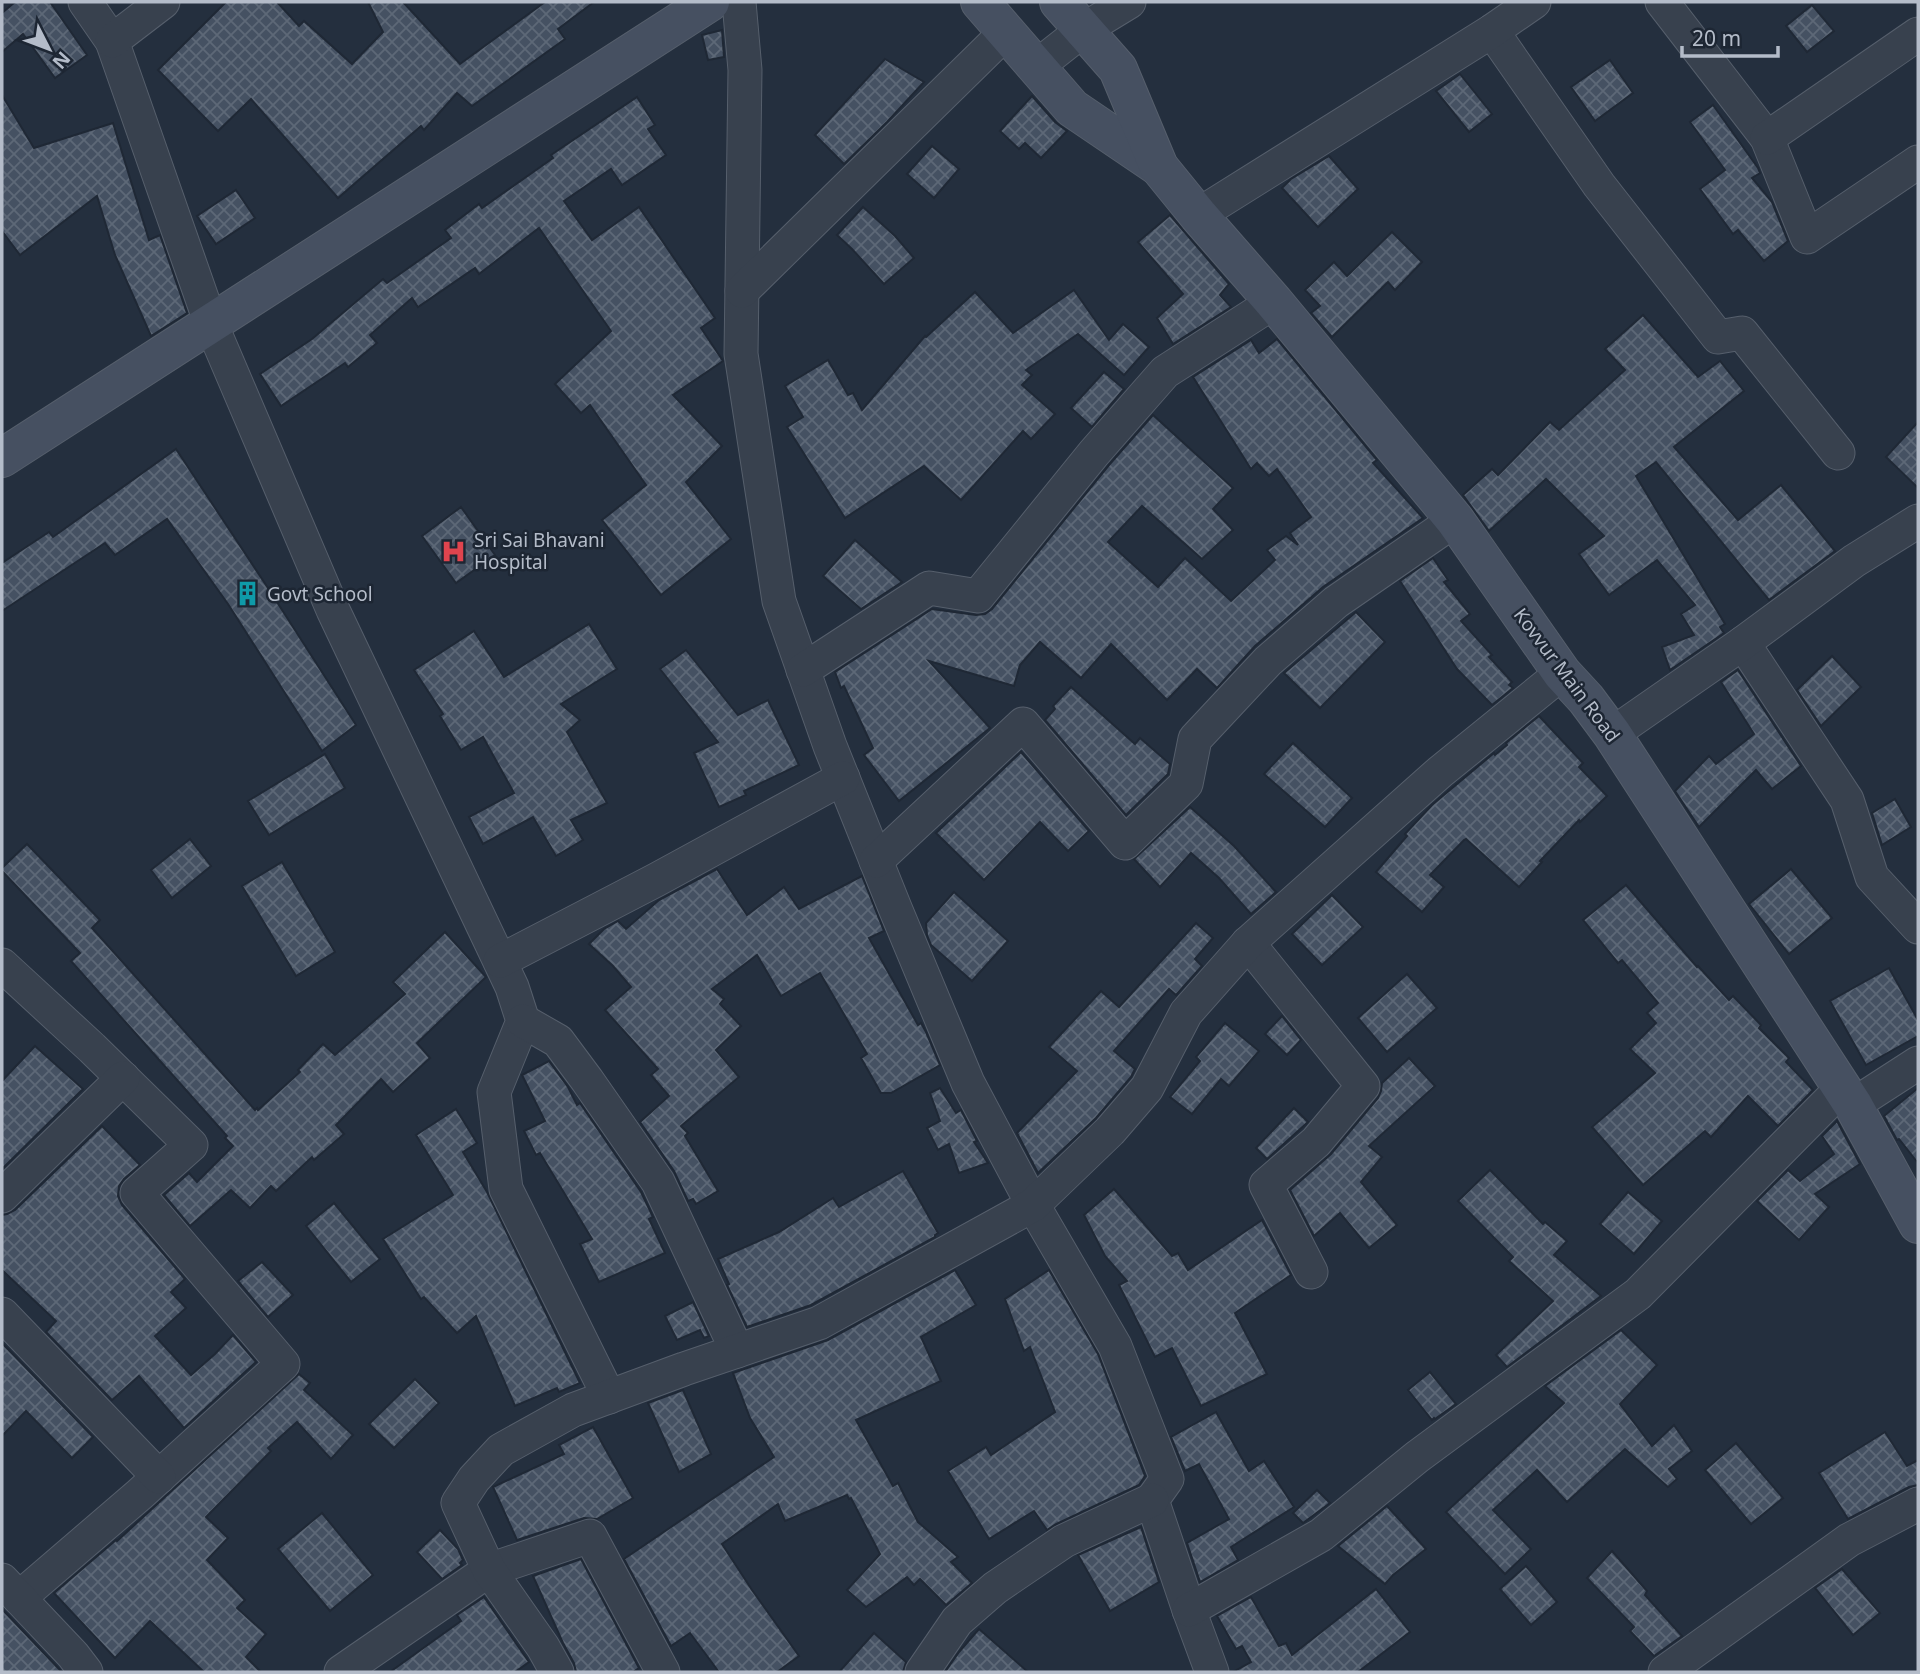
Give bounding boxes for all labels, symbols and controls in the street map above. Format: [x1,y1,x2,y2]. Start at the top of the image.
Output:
north arrow [14,14,84,84]
scale bar [1682,14,1778,58]
text: 20 m [1692,24,1741,52]
text: N [47,46,76,75]
place label: Sri Sai Bhavani Hospital [474,527,605,575]
hospital icon: Sri Sai Bhavani Hospital [440,537,468,565]
building icon: Govt School [233,580,261,608]
place label: Govt School [267,581,373,607]
street label: Kovvur Main Road [1508,603,1626,747]

